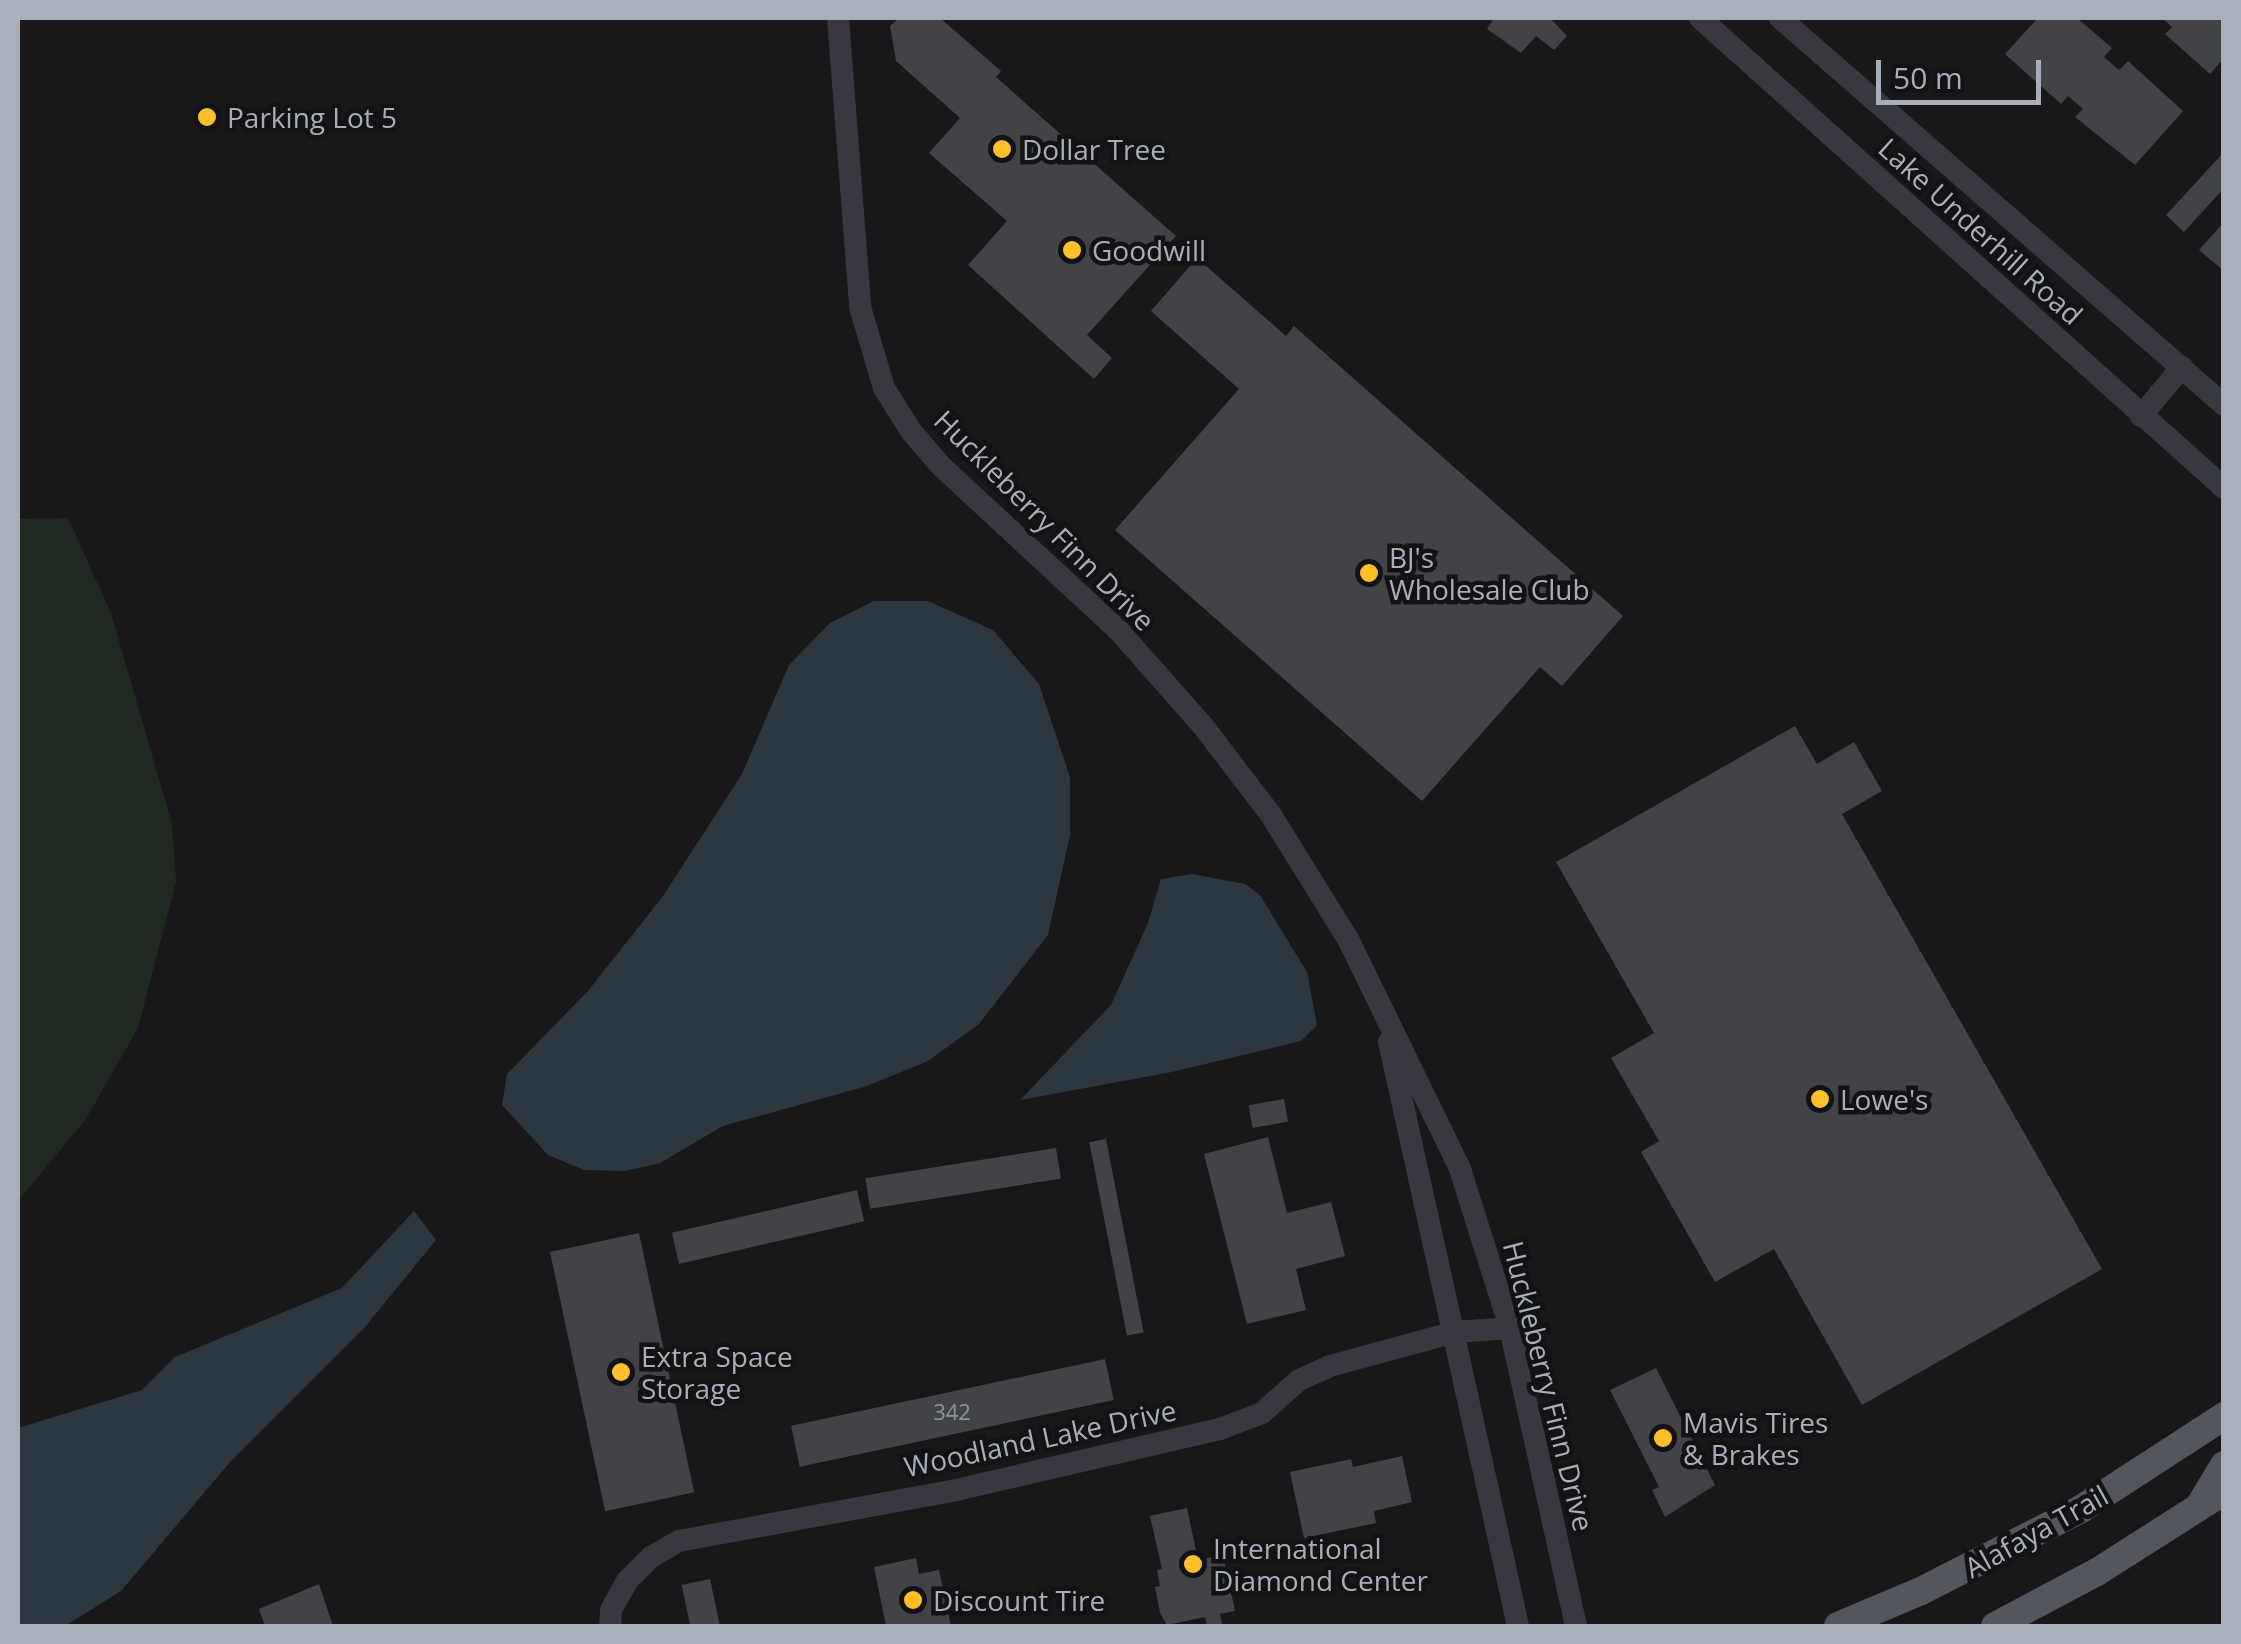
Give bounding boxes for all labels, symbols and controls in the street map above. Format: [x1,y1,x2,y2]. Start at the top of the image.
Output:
scale bar [1881,40,2046,102]
text: 50 m [1893,57,1963,98]
place label: Parking Lot 5 [227,100,397,134]
marker: Parking Lot 5 [196,106,218,128]
street label: Lake Underhill Road [1872,131,2090,331]
place label: Dollar Tree [1022,132,1166,166]
marker: Dollar Tree [991,138,1013,160]
place label: Goodwill [1092,233,1206,267]
marker: Goodwill [1061,239,1083,261]
street label: Huckleberry Finn Drive [928,403,1162,637]
place label: BJ's Wholesale Club [1389,540,1590,606]
marker: BJ's Wholesale Club [1358,562,1380,584]
place label: Lowe's [1840,1082,1928,1116]
marker: Lowe's [1809,1088,1831,1110]
street label: Huckleberry Finn Drive [1497,1238,1601,1534]
place label: Extra Space Storage [641,1339,793,1405]
marker: Extra Space Storage [610,1361,632,1383]
street label: Woodland Lake Drive [901,1393,1179,1483]
house number: 342 [933,1399,971,1425]
place label: Mavis Tires & Brakes [1683,1405,1828,1471]
marker: Mavis Tires & Brakes [1652,1427,1674,1449]
street label: Alafaya Trail [1958,1478,2114,1584]
place label: International Diamond Center [1213,1531,1428,1597]
marker: International Diamond Center [1182,1553,1204,1575]
place label: Discount Tire [933,1583,1105,1617]
marker: Discount Tire [902,1589,924,1611]

